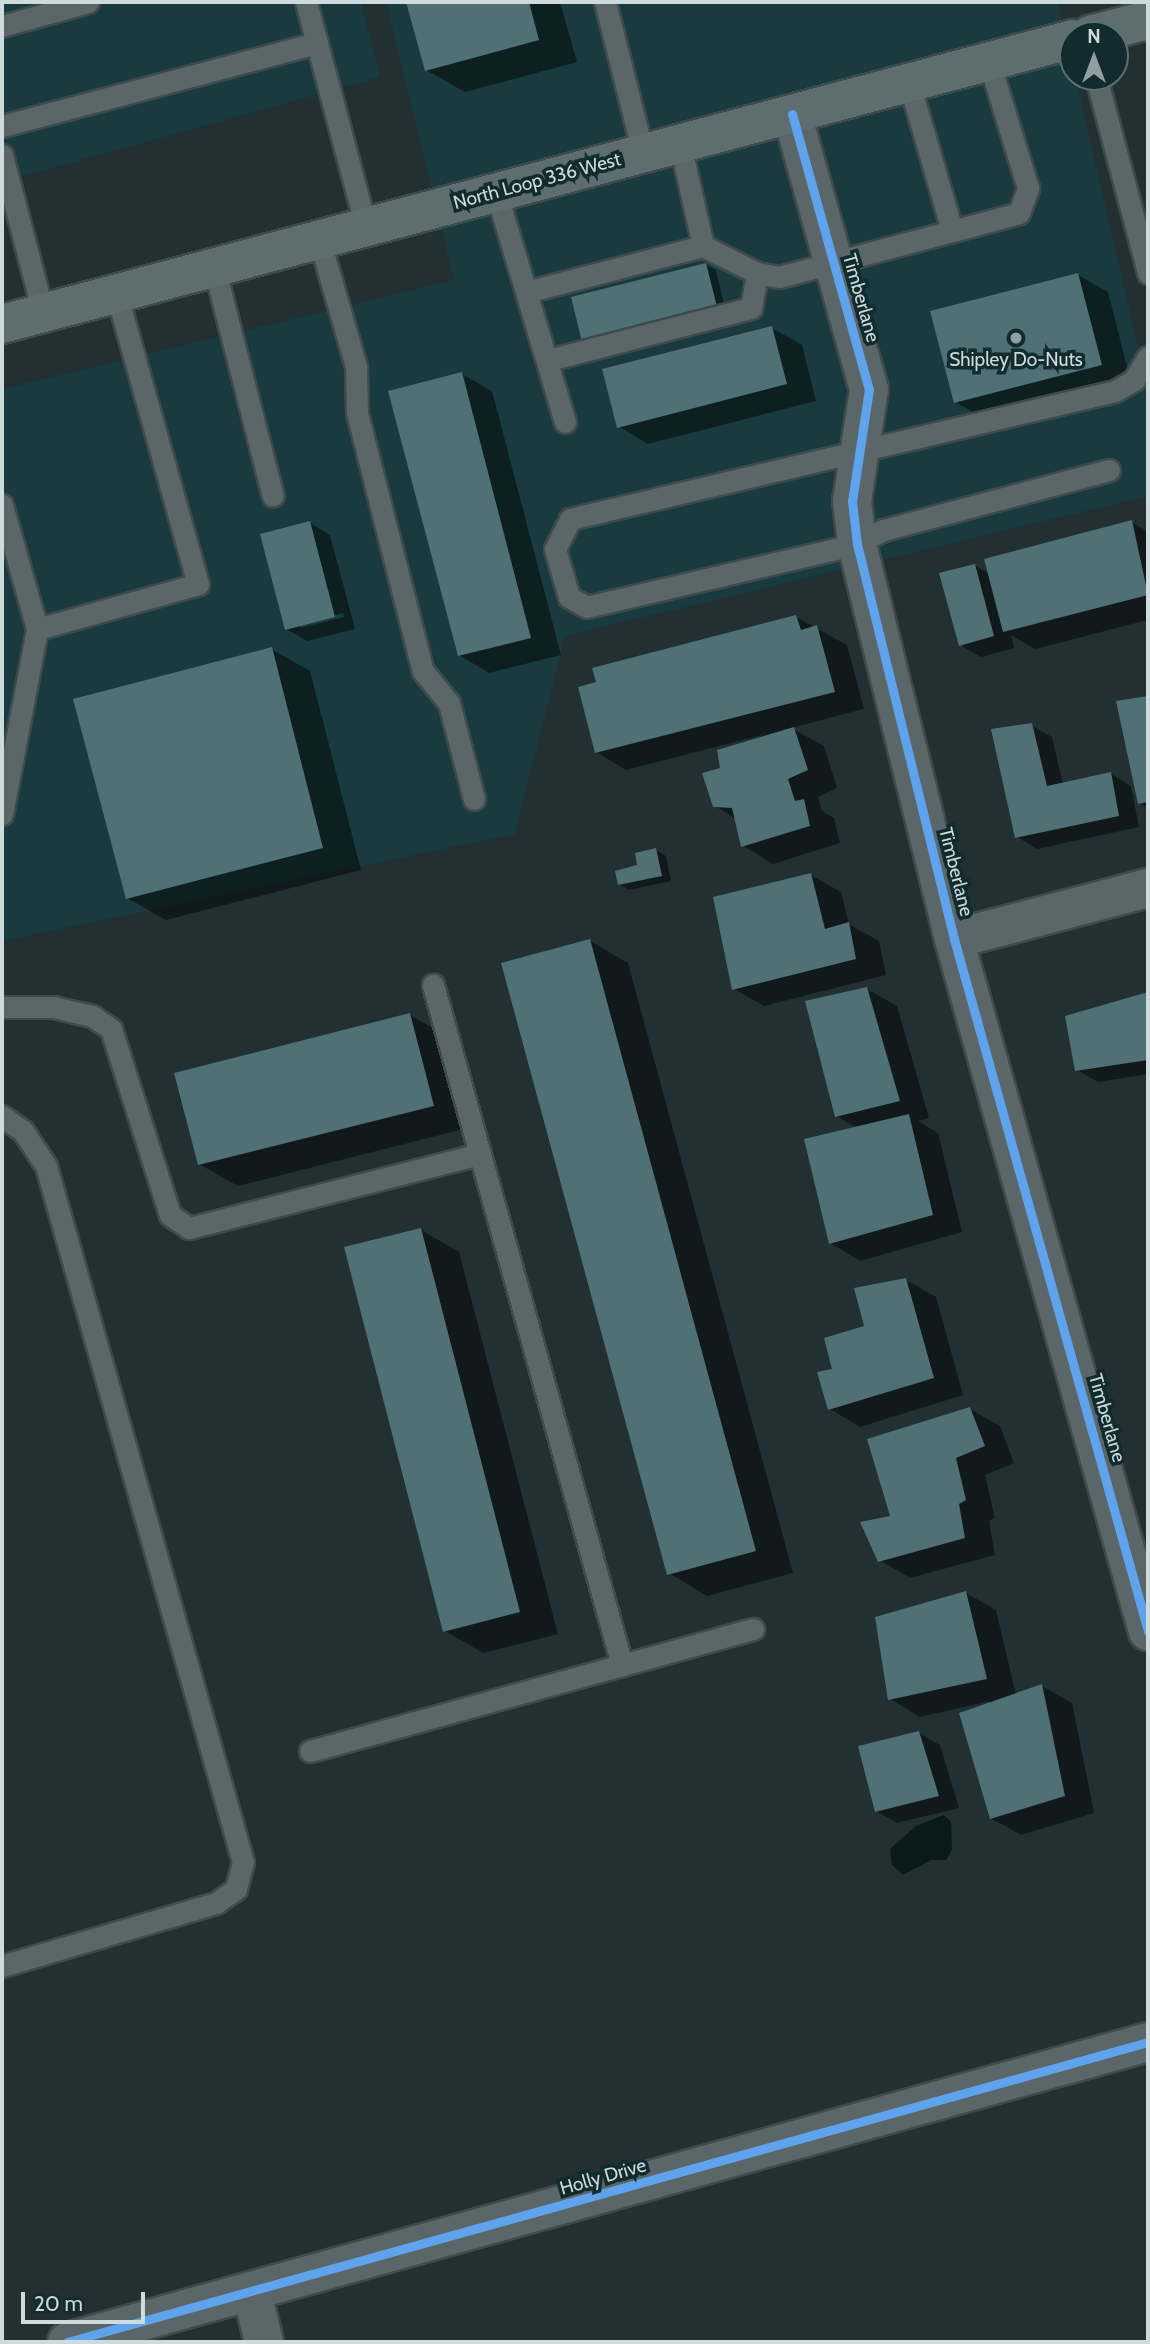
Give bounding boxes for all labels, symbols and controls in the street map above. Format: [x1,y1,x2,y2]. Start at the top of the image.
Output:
north arrow [1059,21,1129,91]
text: N [1087,25,1101,48]
street label: North Loop 336 West [451,148,623,214]
street label: Timberlane [838,251,884,345]
marker: Shipley Do-Nuts [1008,330,1024,346]
place label: Shipley Do-Nuts [949,349,1083,371]
street label: Timberlane [934,825,978,919]
street label: Timberlane [1084,1371,1130,1465]
street label: Holly Drive [557,2154,649,2200]
scale bar [24,2278,149,2322]
text: 20 m [34,2291,83,2316]

